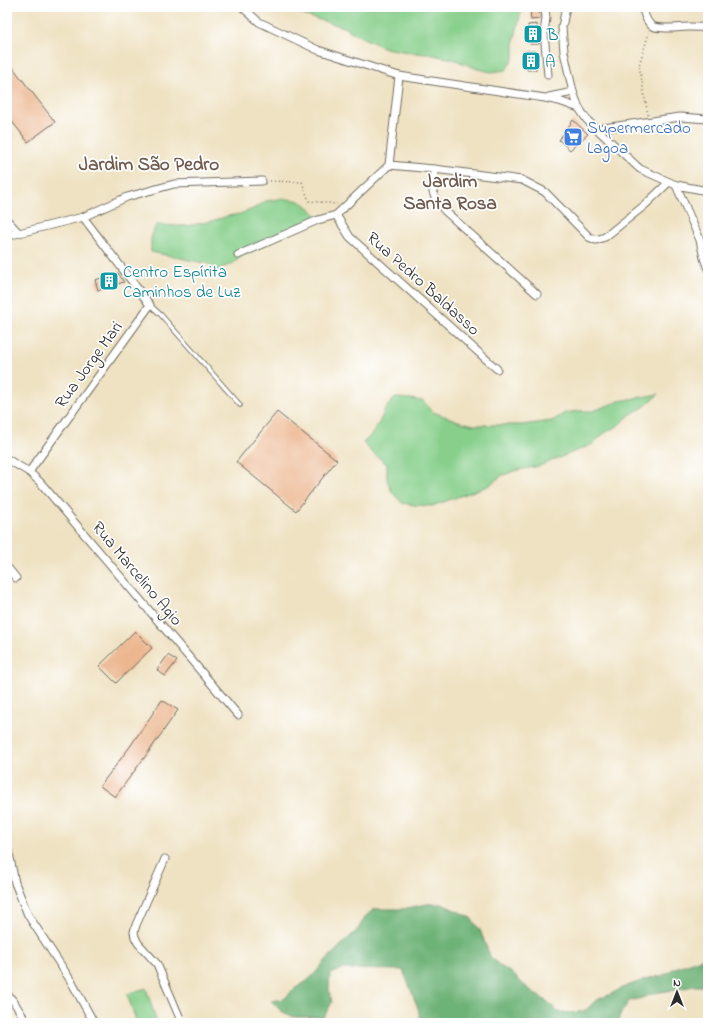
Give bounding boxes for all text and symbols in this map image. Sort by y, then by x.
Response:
building icon: B [522,23,544,45]
place label: B [546,23,558,48]
building icon: A [520,50,542,72]
place label: A [545,50,555,75]
place label: Supermercado Lagoa [587,116,691,163]
supermarket icon: Supermercado Lagoa [562,126,584,148]
district label: Jardim São Pedro [79,152,219,179]
district label: Jardim Santa Rosa [403,169,497,218]
street label: Rua Pedro Baldasso [361,226,485,342]
place label: Centro Espírita Caminhos de Luz [123,260,241,305]
building icon: Centro Espírita Caminhos de Luz [98,270,120,292]
street label: Rua Jorge Mari [49,316,131,415]
street label: Rua Marcelino Agio [84,516,188,633]
north arrow [657,972,697,1012]
text: N [673,975,681,991]

